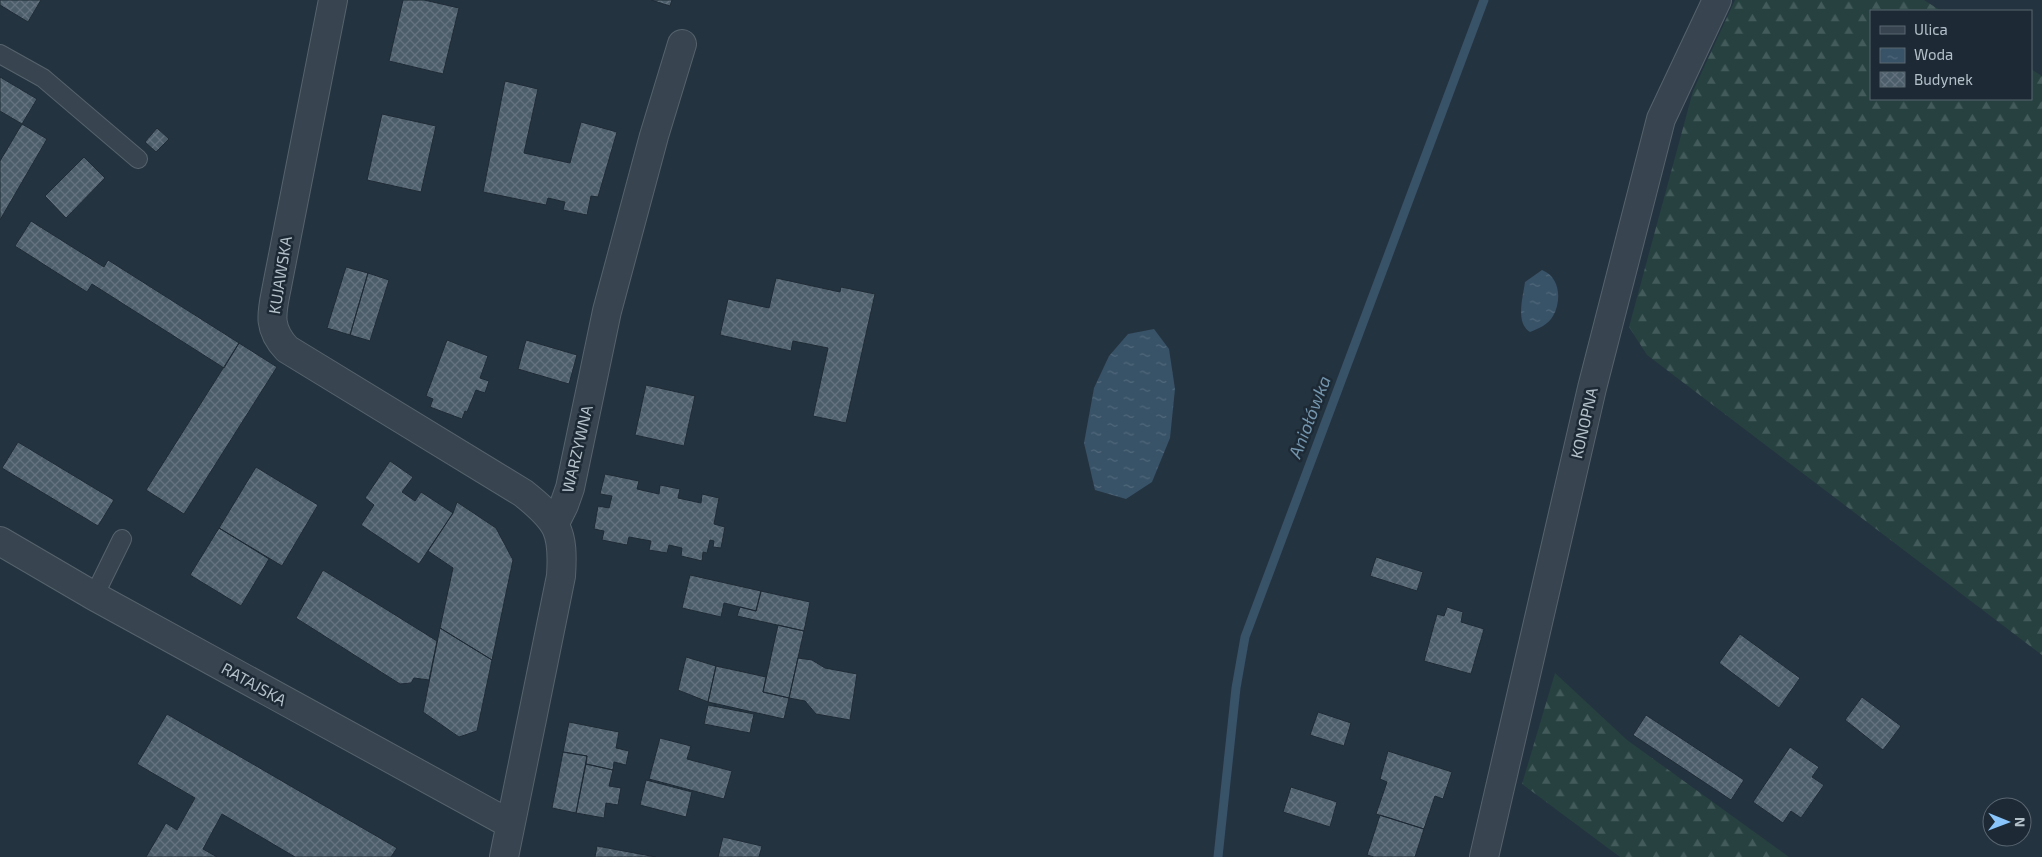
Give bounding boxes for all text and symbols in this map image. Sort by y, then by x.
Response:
legend [1870,10,2032,100]
text: Ulica [1914,20,1948,38]
text: Woda [1914,45,1953,63]
text: Budynek [1914,70,1973,88]
street label: KUJAWSKA [264,235,295,315]
water label: Aniołówka [1283,372,1335,462]
street label: KONOPNA [1566,385,1601,460]
street label: WARZYWNA [557,403,596,494]
street label: RATAJSKA [219,658,290,709]
north arrow [1982,797,2032,847]
text: N [2012,817,2029,827]

